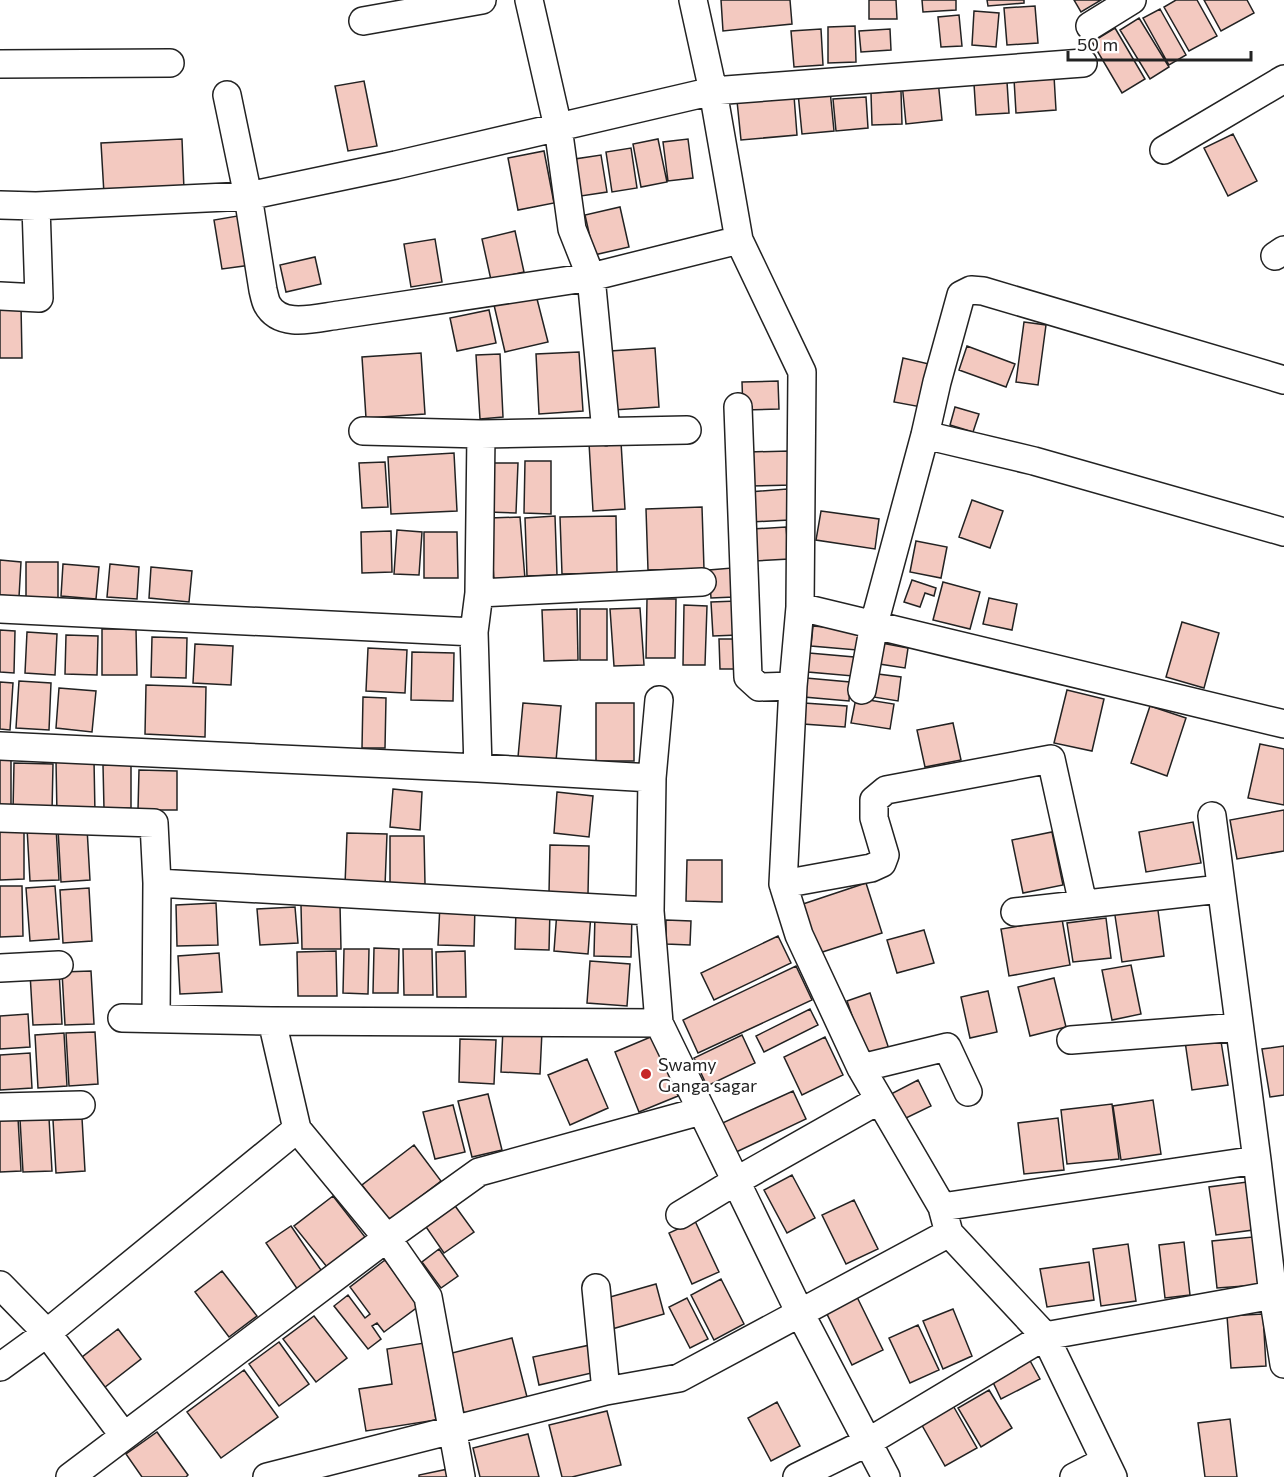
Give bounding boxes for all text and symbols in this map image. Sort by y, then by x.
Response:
scale bar [1068,24,1251,62]
text: 50 m [1077,33,1118,55]
place label: Swamy Ganga sagar [658,1053,757,1096]
marker: Swamy Ganga sagar [639,1067,653,1081]

